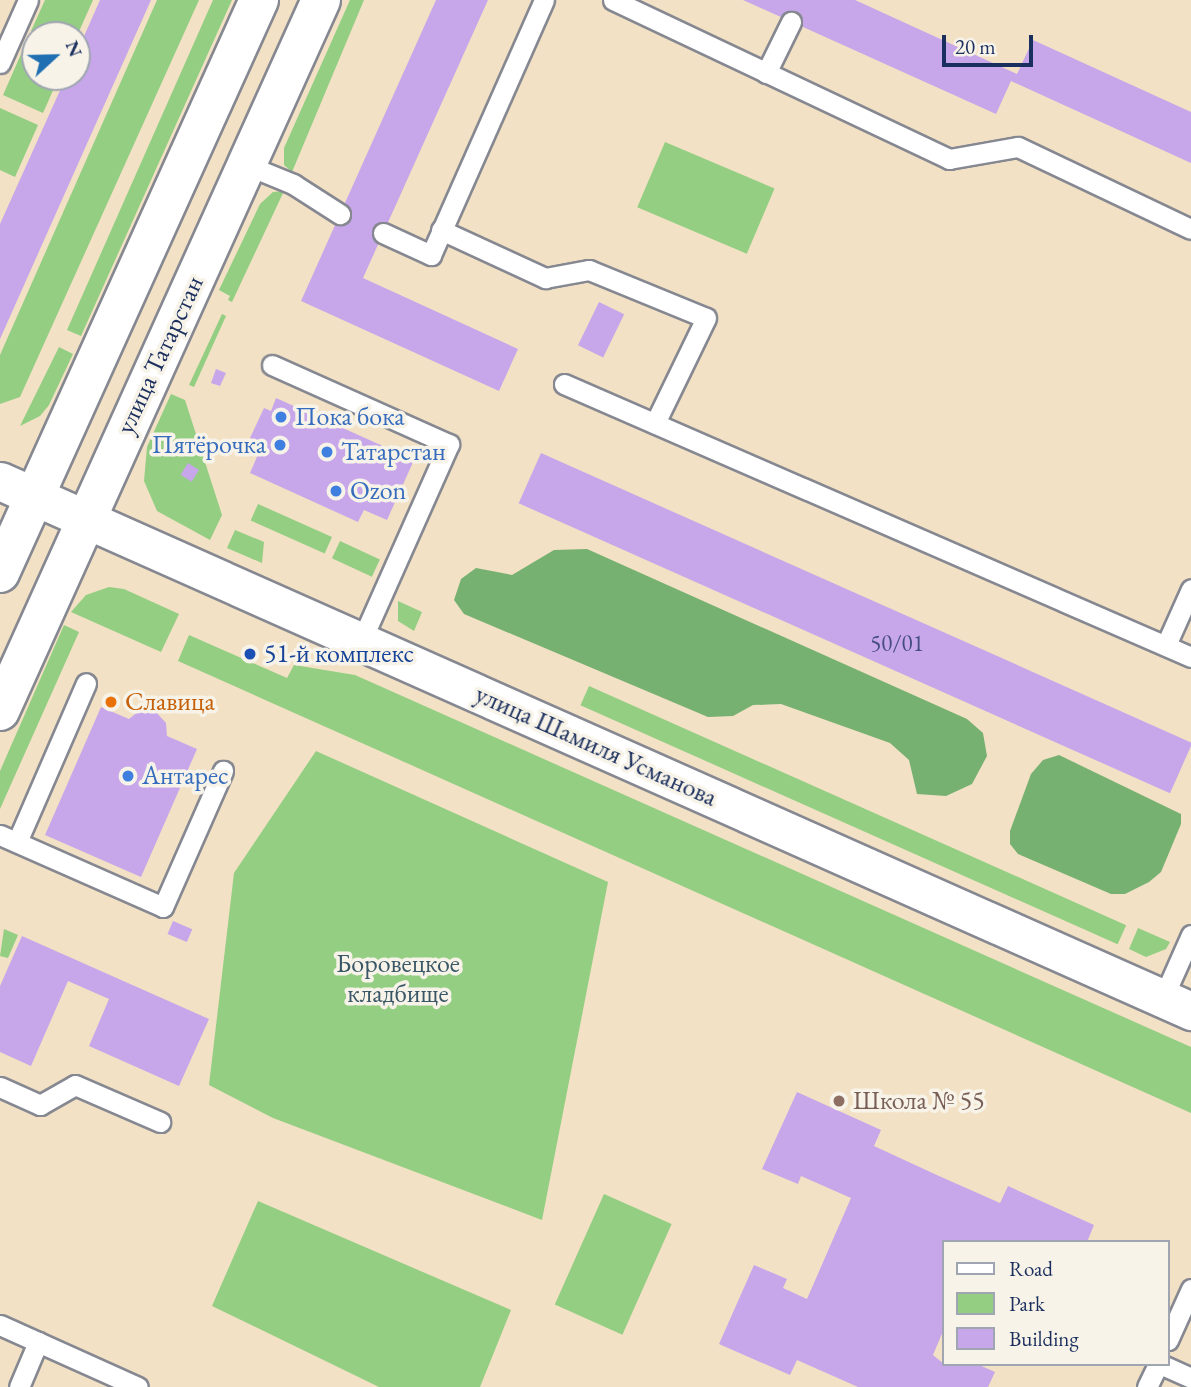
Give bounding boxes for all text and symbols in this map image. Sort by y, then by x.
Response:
north arrow [21,21,91,91]
scale bar [946,21,1037,65]
text: 20 m [955,33,996,60]
text: N [60,37,89,61]
street label: улица Татарстан [110,271,210,439]
place label: Пока бока [295,401,405,433]
marker: Пока бока [273,409,289,425]
place label: Пятёрочка [152,429,266,461]
place label: Татарстан [341,436,446,468]
marker: Пятёрочка [272,437,288,453]
marker: Татарстан [319,444,335,460]
place label: Ozon [350,475,406,507]
marker: Ozon [328,483,344,499]
house number: 50/01 [870,629,924,657]
place label: 51-й комплекс [264,638,414,670]
marker: 51-й комплекс [242,646,258,662]
street label: улица Шамиля Усманова [470,679,722,813]
place label: Славица [125,686,215,718]
marker: Славица [103,694,119,710]
place label: Антарес [142,760,229,792]
marker: Антарес [120,768,136,784]
park label: Боровецкое кладбище [336,948,460,1010]
place label: Школа № 55 [853,1085,985,1117]
marker: Школа № 55 [831,1093,847,1109]
legend [942,1240,1170,1366]
text: Road [1009,1255,1053,1282]
text: Park [1009,1290,1045,1317]
text: Building [1009,1325,1079,1352]

